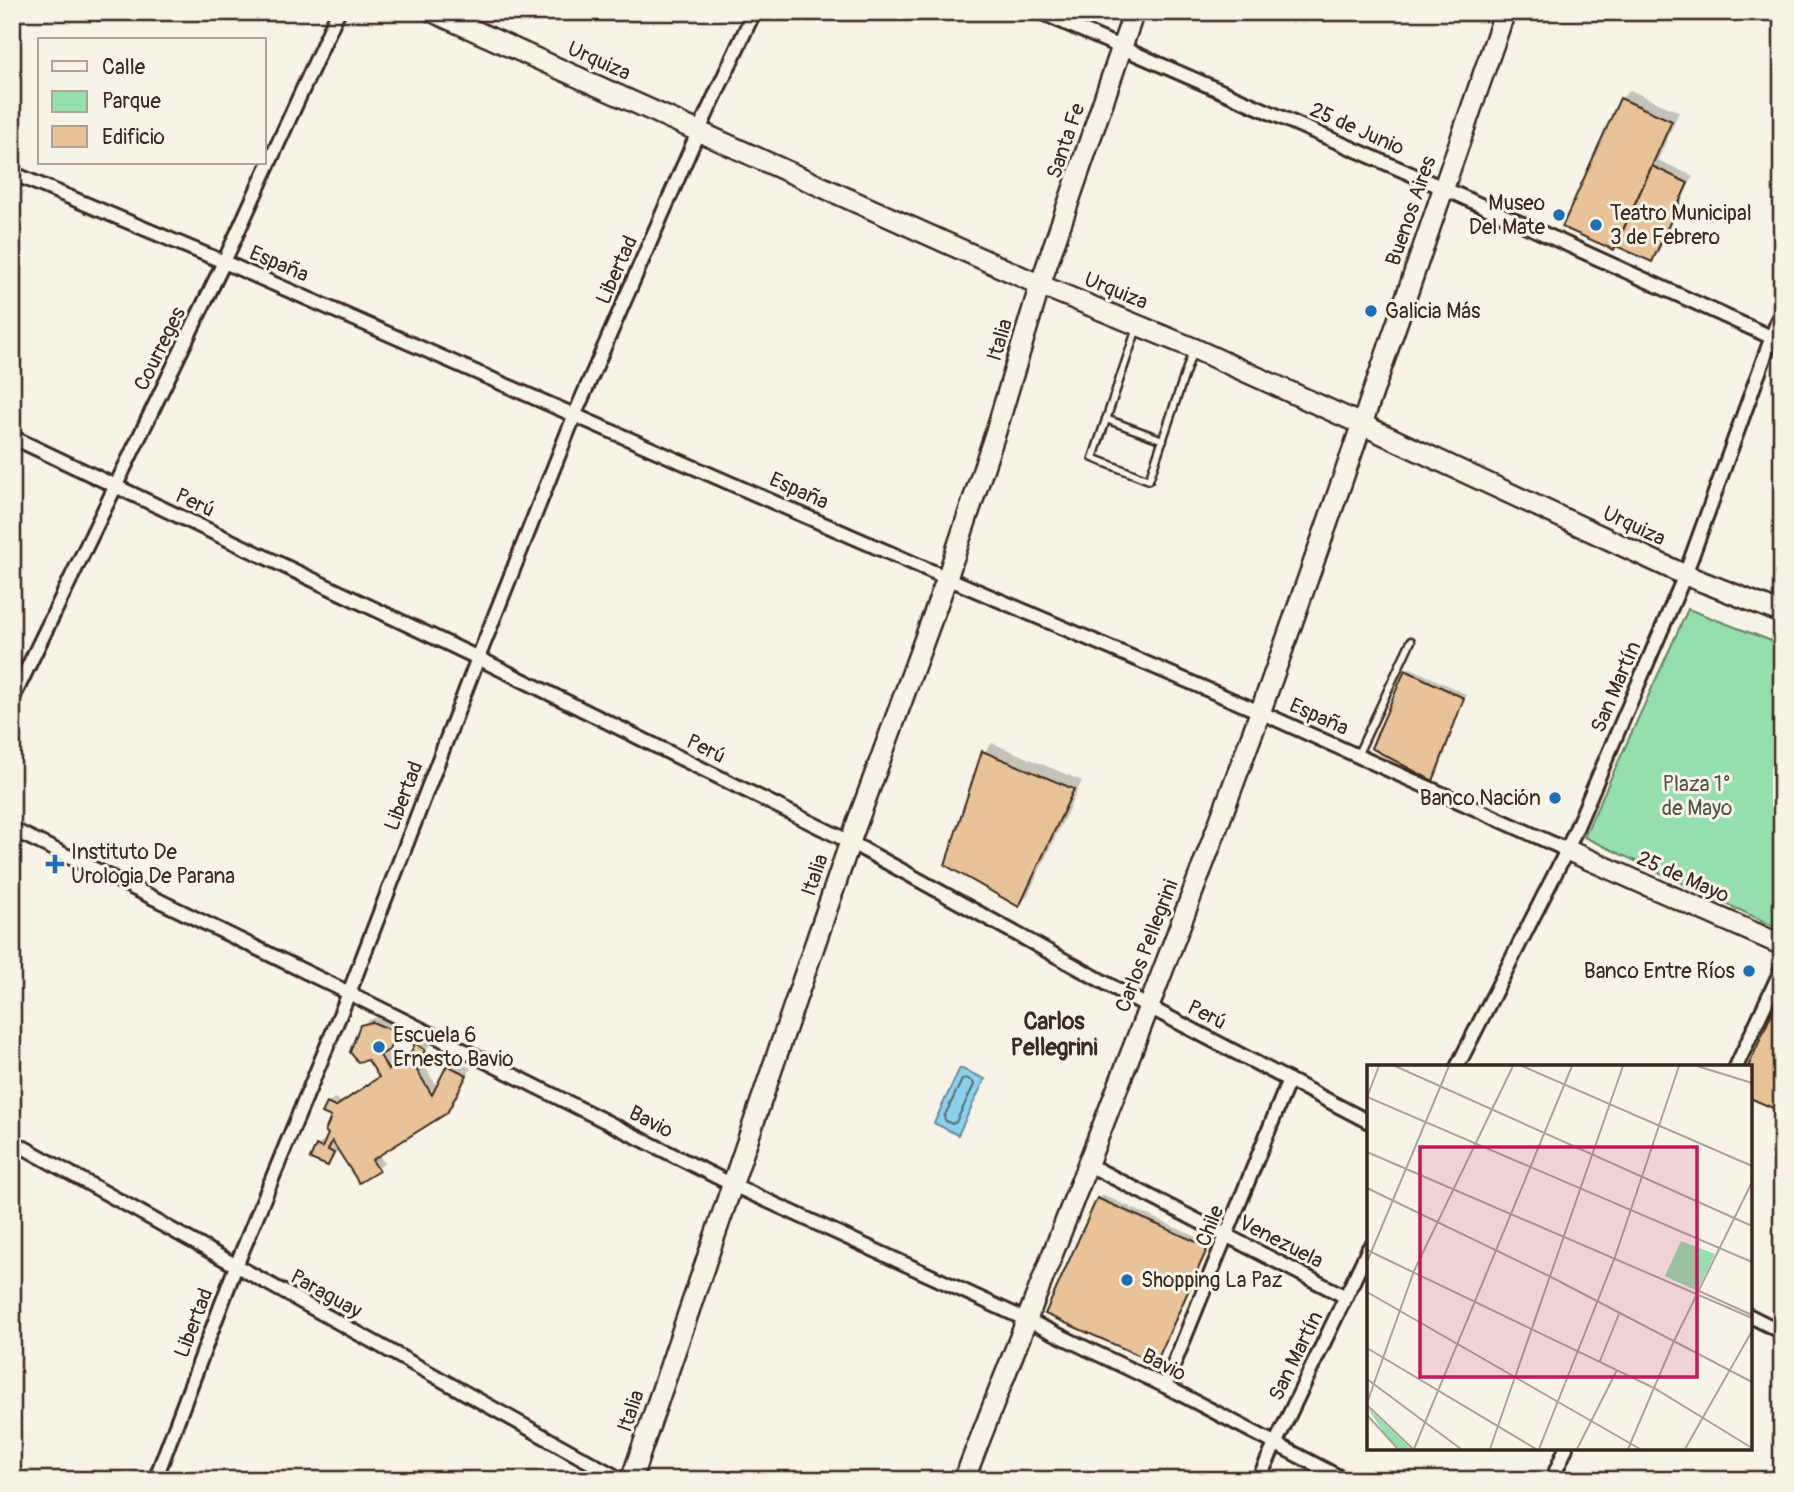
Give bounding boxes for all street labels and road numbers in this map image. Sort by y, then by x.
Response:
street label: Urquiza [563,35,635,87]
street label: 25 de Junio [1306,96,1408,162]
street label: Santa Fe [1041,99,1092,182]
street label: Buenos Aires [1380,152,1443,269]
street label: Libertad [590,232,644,308]
street label: España [245,239,313,289]
street label: Urquiza [1080,266,1152,316]
street label: Courreges [128,302,192,395]
street label: Italia [981,316,1019,364]
street label: España [765,466,833,516]
street label: Perú [171,482,219,524]
street label: Urquiza [1598,500,1670,552]
street label: San Martín [1585,637,1647,737]
street label: España [1285,692,1353,742]
street label: Perú [682,728,730,770]
street label: Libertad [378,757,430,835]
street label: 25 de Mayo [1633,845,1733,909]
street label: Italia [795,850,835,900]
street label: Carlos Pellegrini [1109,876,1185,1016]
street label: Perú [1183,994,1231,1036]
street label: Bavio [624,1100,678,1144]
street label: Chile [1190,1201,1231,1251]
street label: Venezuela [1234,1209,1328,1275]
street label: Paraguay [286,1263,367,1325]
street label: Libertad [168,1284,220,1362]
street label: San Martín [1263,1307,1329,1405]
street label: Bavio [1137,1343,1191,1387]
street label: Italia [611,1386,651,1436]

